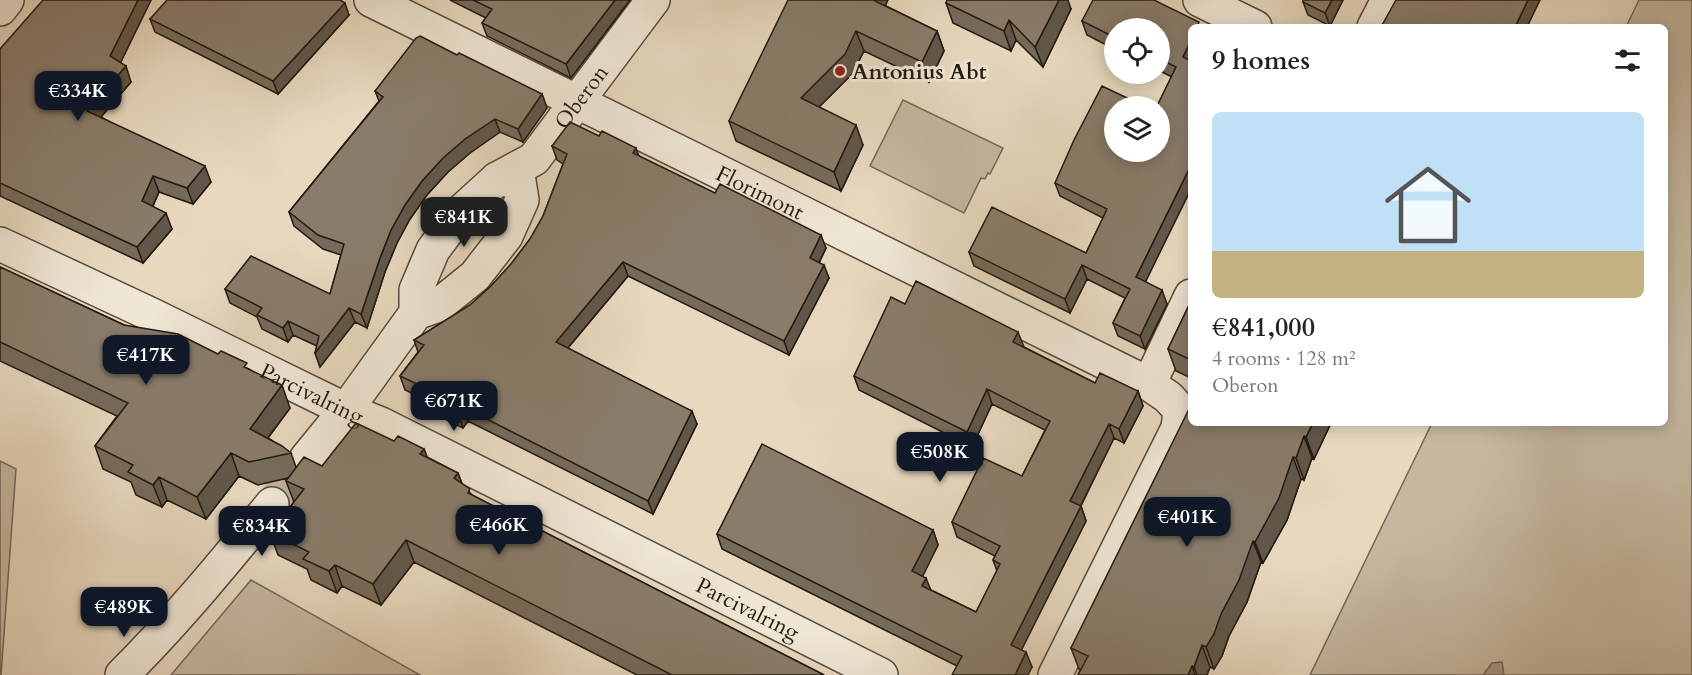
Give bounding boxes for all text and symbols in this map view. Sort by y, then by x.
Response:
map controls [1104,18,1170,162]
button: locate [1104,18,1170,84]
text: 9 homes [1212,43,1310,78]
icon: filters [1611,44,1644,77]
place label: Antonius Abt [852,57,987,87]
street label: Oberon [548,58,616,136]
marker: Antonius Abt [833,64,847,78]
pin: €334K [36,71,120,122]
text: €334K [49,77,107,104]
button: layers [1104,96,1170,162]
icon: home [1374,151,1482,259]
street label: Florimont [711,159,809,227]
pin: €841K [422,197,506,248]
text: €841K [435,203,493,230]
text: €841,000 [1212,310,1315,345]
pin: €417K [104,335,188,386]
text: €417K [117,341,175,368]
text: 4 rooms · 128 m² [1212,345,1356,372]
street label: Parcivalring [255,356,369,432]
text: Oberon [1212,372,1279,399]
pin: €671K [412,381,496,432]
text: €671K [425,387,483,414]
pin: €508K [898,432,982,483]
text: €508K [911,438,969,465]
pin: €401K [1145,497,1229,548]
text: €401K [1158,503,1216,530]
pin: €466K [457,505,541,556]
pin: €834K [220,506,304,557]
text: €466K [470,511,528,538]
text: €834K [233,512,291,539]
street label: Parcivalring [691,571,805,648]
pin: €489K [82,587,166,638]
text: €489K [95,593,153,620]

